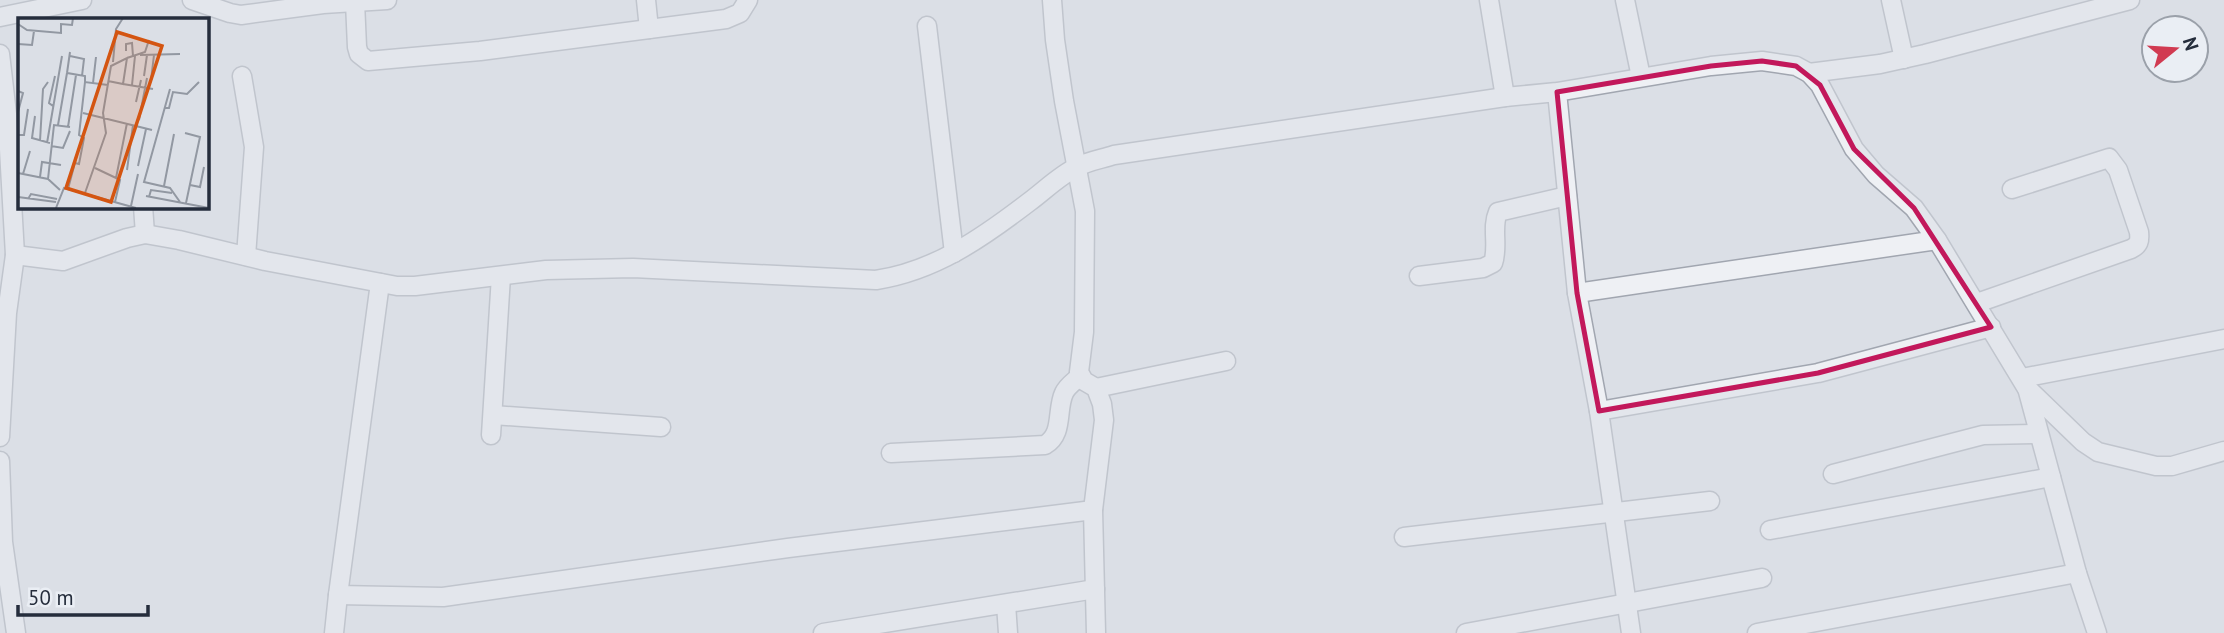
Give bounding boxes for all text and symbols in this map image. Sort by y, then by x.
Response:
north arrow [2140,14,2210,84]
inset map [18,18,208,208]
text: N [2178,34,2205,53]
scale bar [18,574,147,618]
text: 50 m [28,584,74,611]

